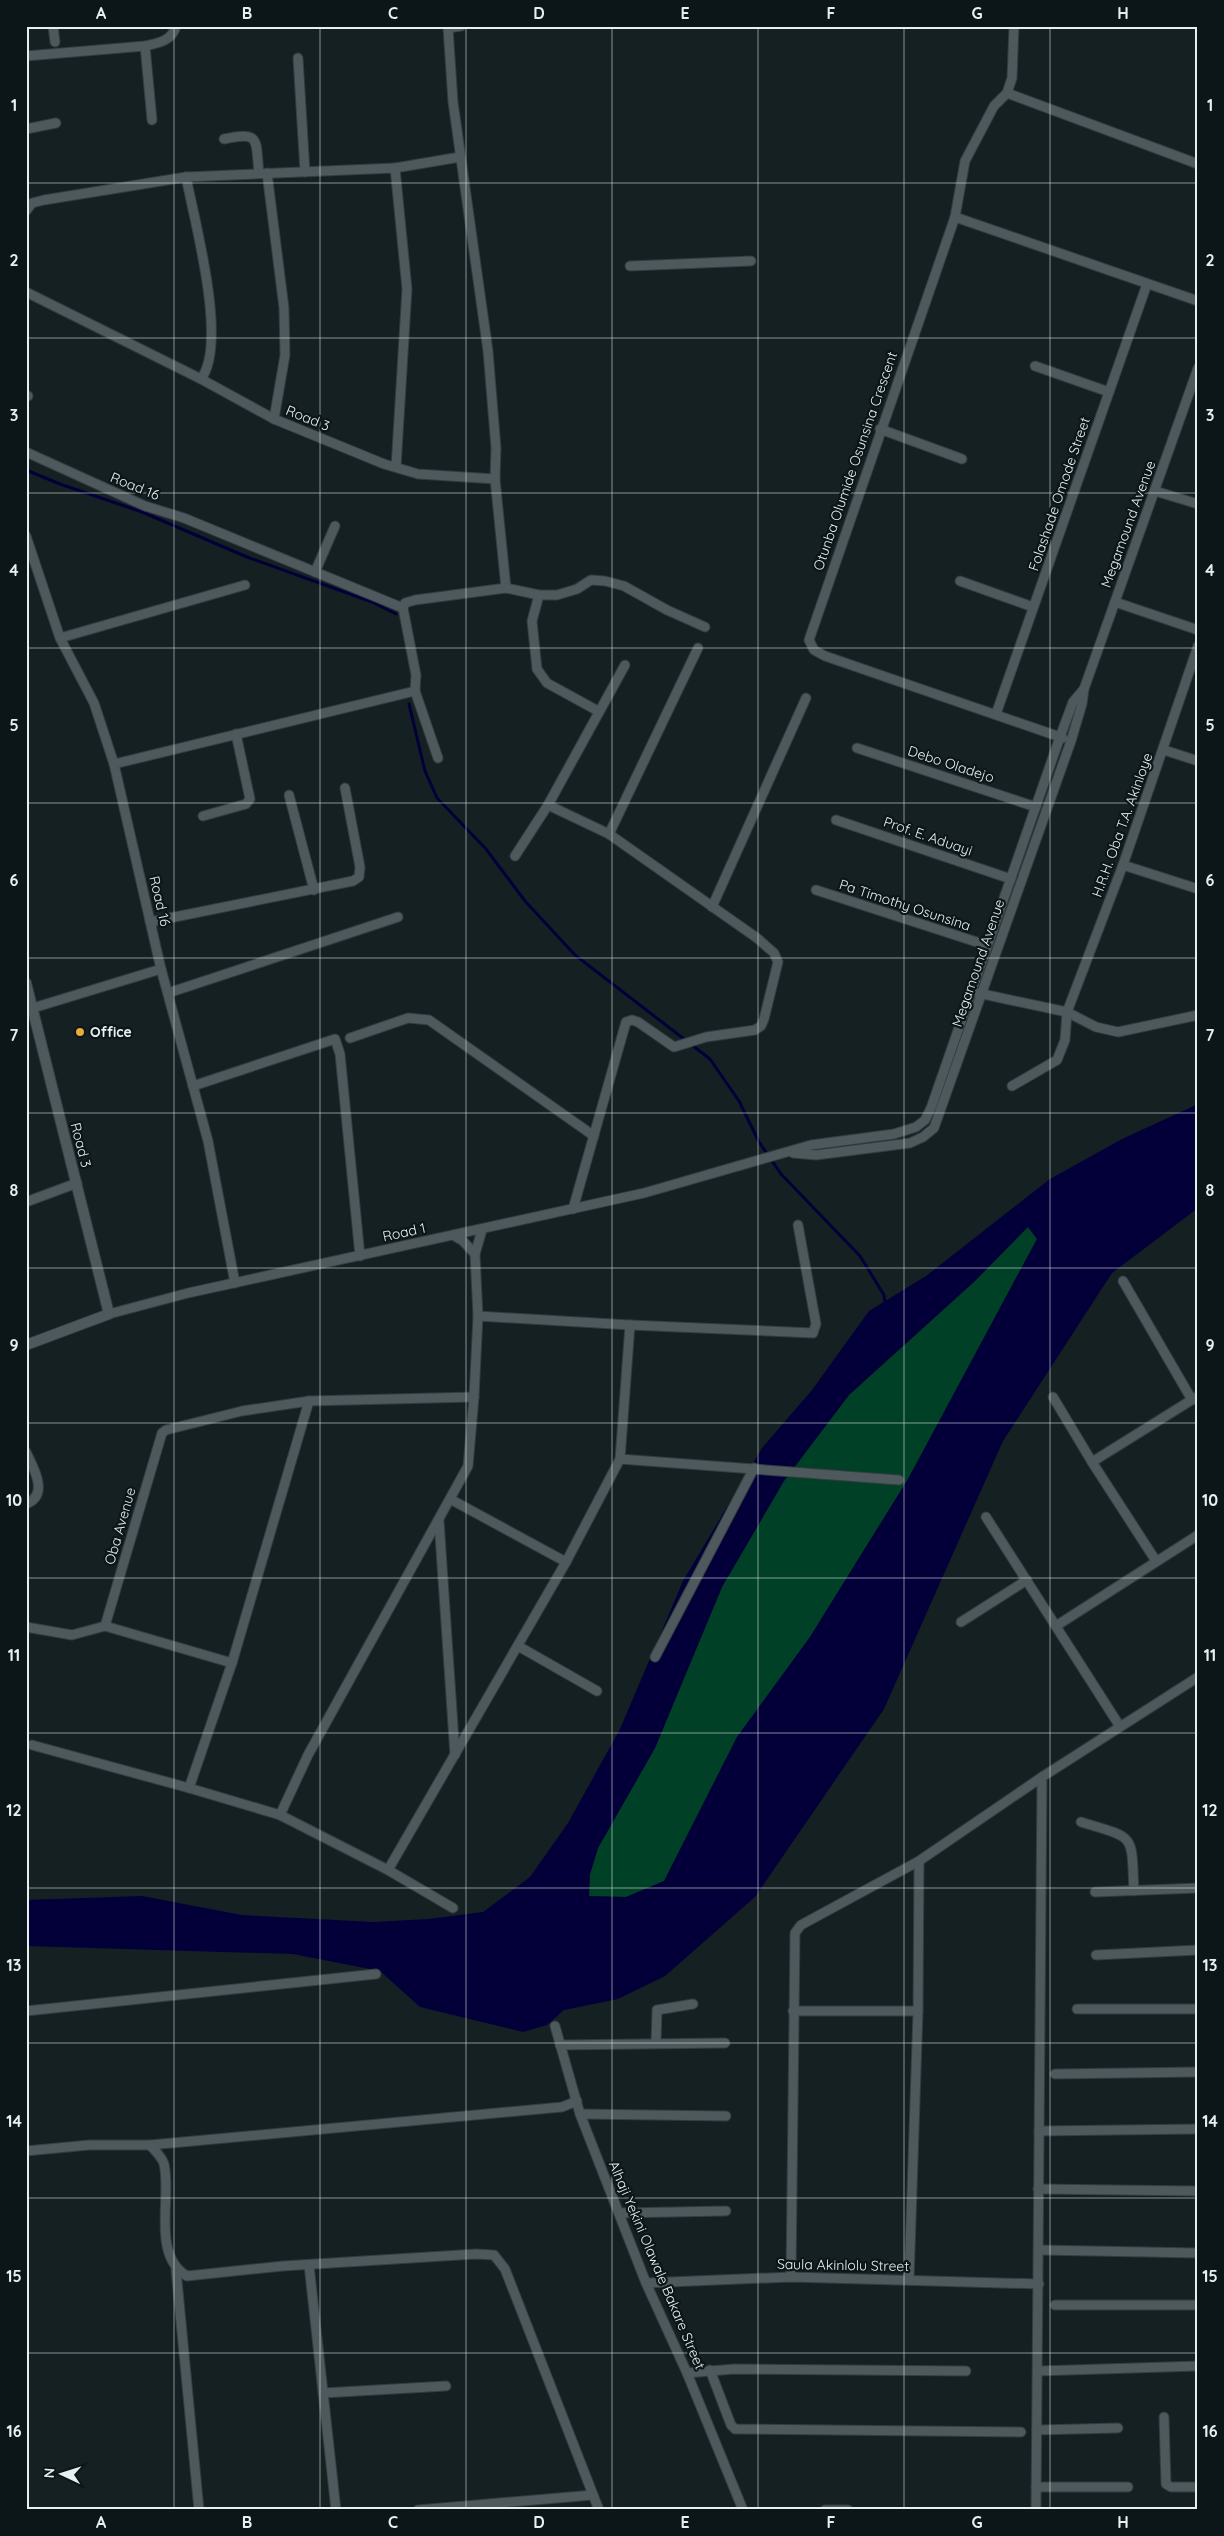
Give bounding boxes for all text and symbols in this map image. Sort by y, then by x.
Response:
text: A [96,3,107,23]
text: B [242,3,252,23]
text: C [388,3,398,23]
text: D [533,3,545,23]
text: E [680,3,690,23]
text: F [827,3,836,23]
text: G [971,3,983,23]
text: H [1117,3,1129,23]
text: 1 [11,95,17,115]
text: 1 [1207,95,1213,115]
text: 2 [9,250,19,270]
text: 2 [1205,250,1215,270]
street label: Otunba Olumide Osunsina Crescent [809,349,901,573]
street label: Road 3 [283,401,333,435]
text: 3 [10,405,18,425]
text: 3 [1206,405,1214,425]
street label: Folashade Omode Street [1024,414,1094,573]
street label: Megamound Avenue [1097,458,1159,590]
street label: Road 16 [108,468,163,504]
text: 4 [9,560,19,580]
text: 4 [1205,560,1215,580]
text: 5 [9,715,19,735]
text: 5 [1205,715,1215,735]
street label: Debo Oladejo [905,742,997,786]
street label: H.R.H. Oba T.A. Akinloye [1087,750,1157,900]
street label: Prof. E. Aduayi [881,812,975,860]
text: 6 [10,870,19,890]
text: 6 [1206,870,1215,890]
street label: Road 16 [145,874,175,928]
street label: Pa Timothy Osunsina [837,875,973,935]
street label: Megamound Avenue [948,897,1008,1029]
place label: Office [90,1023,132,1041]
text: 7 [10,1025,19,1045]
text: 7 [1206,1025,1215,1045]
marker: Office [74,1026,86,1038]
street label: Road 3 [67,1121,95,1169]
text: 8 [10,1180,19,1200]
text: 8 [1206,1180,1215,1200]
street label: Road 1 [381,1219,427,1245]
text: 9 [9,1335,19,1355]
text: 9 [1205,1335,1215,1355]
street label: Oba Avenue [100,1485,140,1567]
text: 10 [6,1490,22,1510]
text: 10 [1202,1490,1218,1510]
text: 11 [8,1645,20,1665]
text: 11 [1204,1645,1216,1665]
text: 12 [6,1800,22,1820]
text: 12 [1202,1800,1218,1820]
text: 13 [7,1955,21,1975]
text: 13 [1203,1955,1217,1975]
text: 14 [6,2111,22,2131]
text: 14 [1202,2111,1218,2131]
street label: Alhaji Yekini Olawale Bakare Street [605,2158,709,2372]
street label: Saula Akinlolu Street [777,2255,909,2275]
text: 15 [6,2266,22,2286]
text: 15 [1202,2266,1218,2286]
text: 16 [6,2421,22,2441]
text: 16 [1202,2421,1218,2441]
north arrow [38,2448,88,2498]
text: N [40,2467,58,2479]
text: A [96,2512,107,2532]
text: B [242,2512,252,2532]
text: C [388,2512,398,2532]
text: D [533,2512,545,2532]
text: E [680,2512,690,2532]
text: F [827,2512,836,2532]
text: G [971,2512,983,2532]
text: H [1117,2512,1129,2532]

